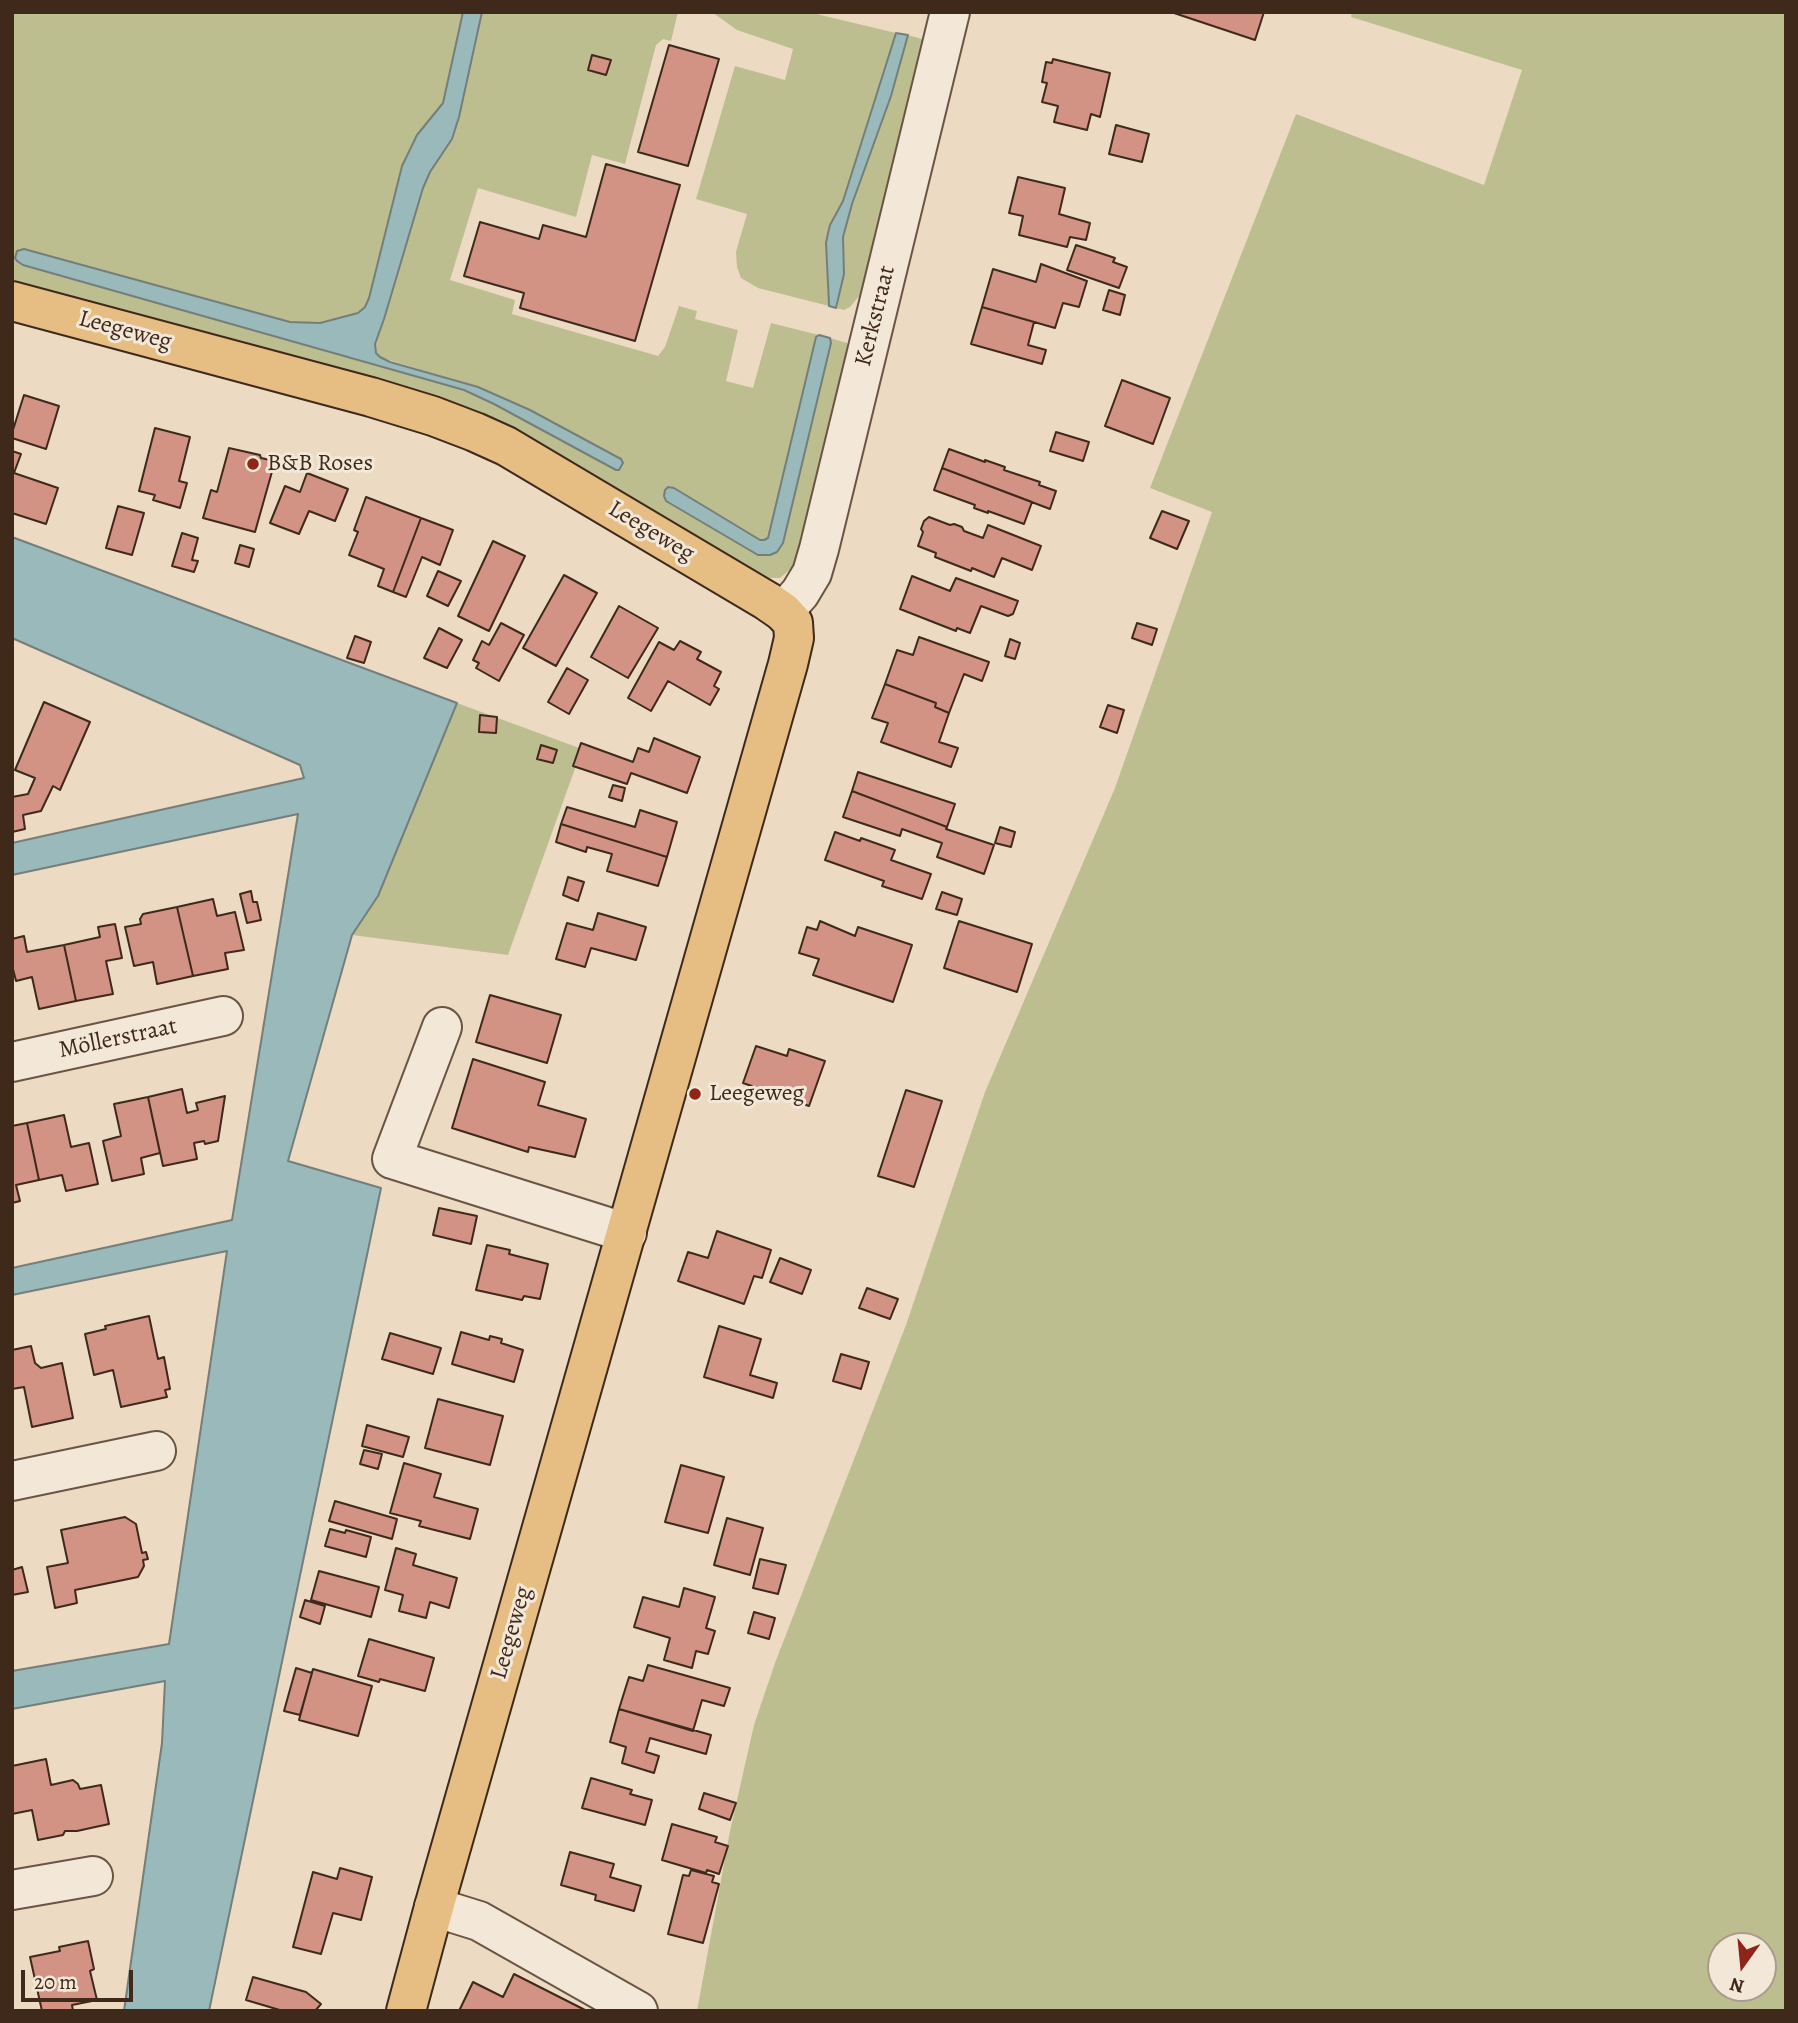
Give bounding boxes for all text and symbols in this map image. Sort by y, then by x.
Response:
street label: Kerkstraat [850,263,902,369]
street label: Leegeweg [75,305,175,357]
place label: B&B Roses [267,450,373,478]
marker: B&B Roses [245,456,261,472]
street label: Leegeweg [603,495,699,569]
street label: Möllerstraat [56,1012,180,1066]
place label: Leegeweg [709,1080,804,1108]
marker: Leegeweg [687,1086,703,1102]
street label: Leegeweg [485,1583,539,1683]
north arrow [1707,1932,1777,2002]
scale bar [24,1956,136,2000]
text: 20 m [34,1968,77,1996]
text: N [1727,1971,1747,2000]

